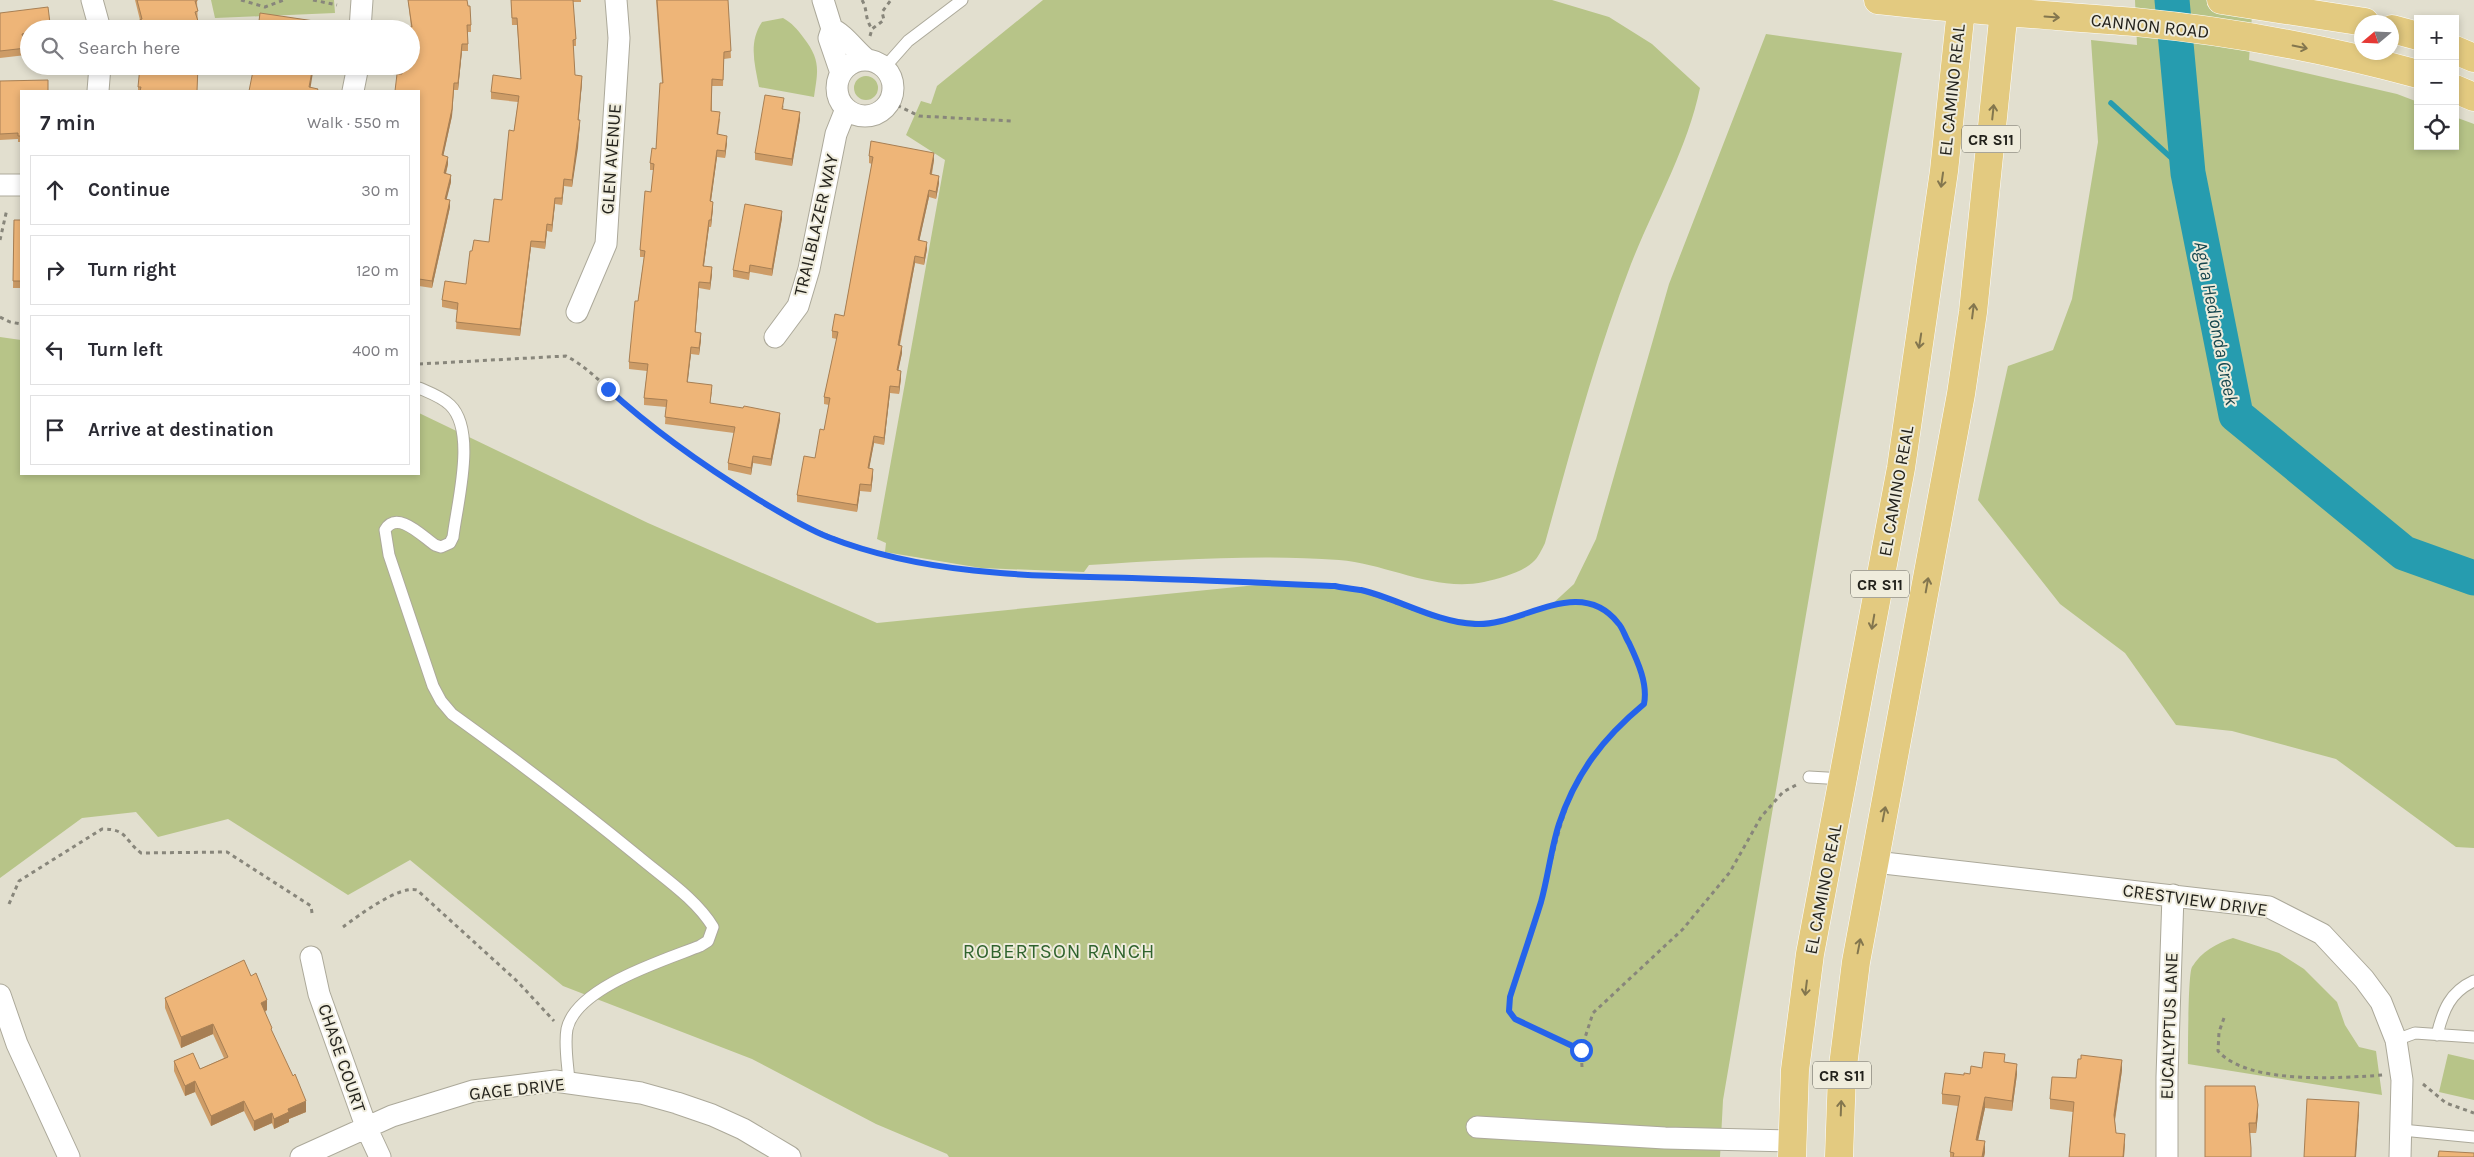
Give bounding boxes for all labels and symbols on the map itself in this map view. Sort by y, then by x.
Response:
street label: CANNON ROAD [2090,9,2210,43]
one-way arrow [2044,12,2060,21]
north arrow [2354,15,2399,60]
street label: EL CAMINO REAL [1934,22,1970,157]
one-way arrow [2292,43,2308,52]
street label: GLEN AVENUE [596,103,626,215]
one-way arrow [1989,105,1998,121]
road number: CR S11 [1962,126,2020,152]
street label: TRAILBLAZER WAY [789,152,843,298]
one-way arrow [1937,171,1947,187]
water label: Agua Hedionda Creek [2189,239,2243,407]
one-way arrow [1968,303,1978,319]
one-way arrow [1915,332,1925,348]
route end [597,378,620,401]
street label: EL CAMINO REAL [1874,423,1918,558]
road number: CR S11 [1851,570,1909,598]
one-way arrow [1923,578,1933,594]
one-way arrow [1868,613,1878,629]
one-way arrow [1880,806,1890,822]
street label: EL CAMINO REAL [1800,821,1847,956]
street label: CRESTVIEW DRIVE [2121,879,2269,921]
one-way arrow [1855,938,1864,954]
district label: ROBERTSON RANCH [963,940,1155,963]
street label: EUCALYPTUS LANE [2155,952,2183,1100]
one-way arrow [1801,980,1811,996]
street label: CHASE COURT [313,1001,371,1115]
route start [1570,1039,1593,1062]
road number: CR S11 [1813,1062,1871,1088]
street label: GAGE DRIVE [468,1073,566,1105]
one-way arrow [1836,1101,1845,1117]

